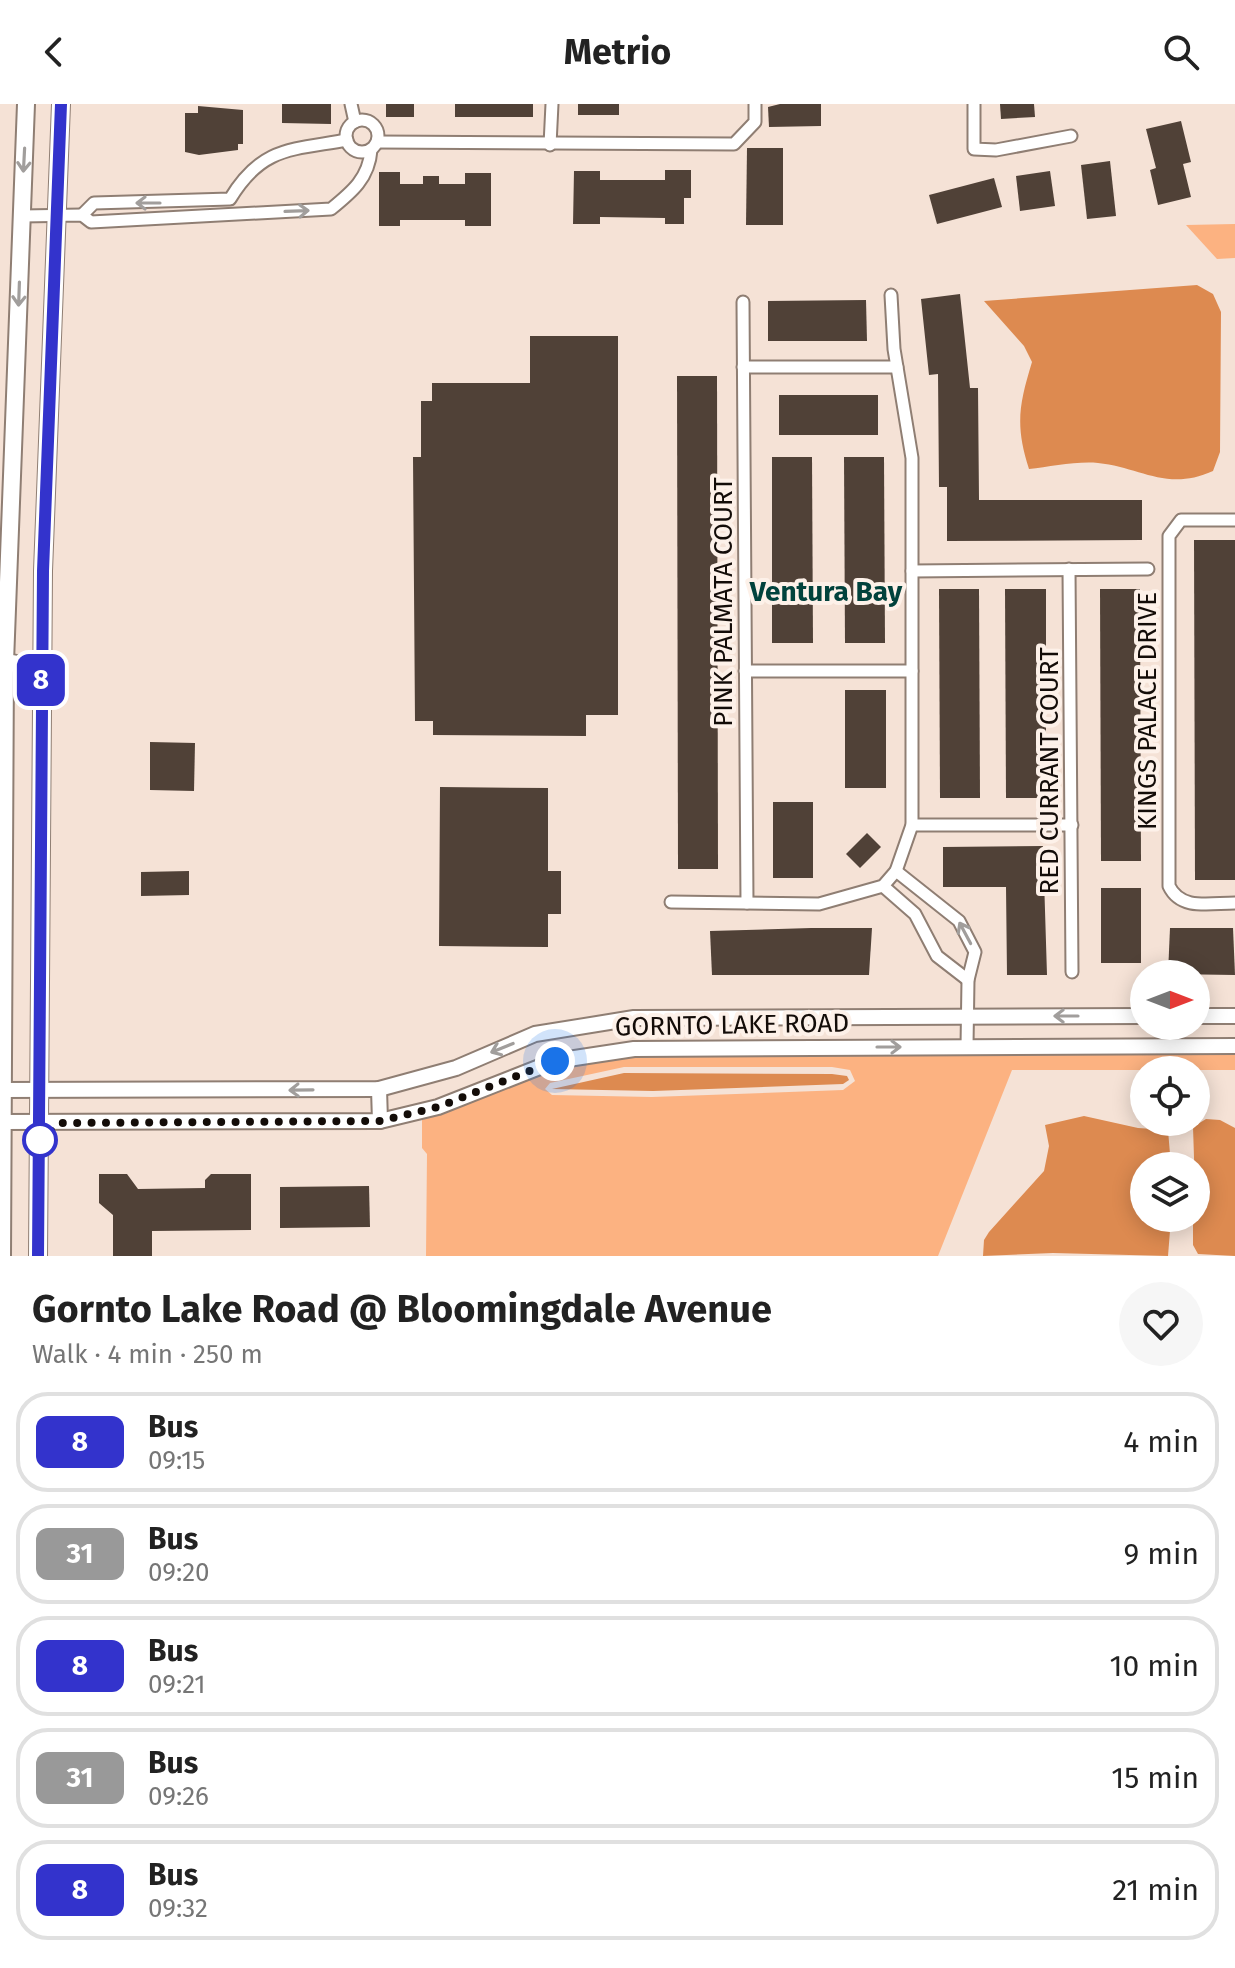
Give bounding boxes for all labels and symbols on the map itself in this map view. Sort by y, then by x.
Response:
one-way arrow [16,146,31,173]
one-way arrow [135,195,162,211]
one-way arrow [283,204,310,219]
one-way arrow [11,280,26,307]
street label: PINK PALMATA COURT [708,477,739,727]
district label: Ventura Bay [749,575,903,608]
street label: KINGS PALACE DRIVE [1132,592,1163,830]
street label: RED CURRANT COURT [1034,647,1065,895]
line badge: 8 [15,654,67,706]
one-way arrow [957,922,973,946]
north arrow [1130,960,1210,1040]
street label: GORNTO LAKE ROAD [615,1007,849,1043]
one-way arrow [1053,1008,1080,1024]
one-way arrow [875,1039,902,1055]
your location [535,1041,575,1081]
one-way arrow [490,1042,515,1056]
one-way arrow [288,1082,315,1098]
unlabelled marker [23,1123,57,1157]

